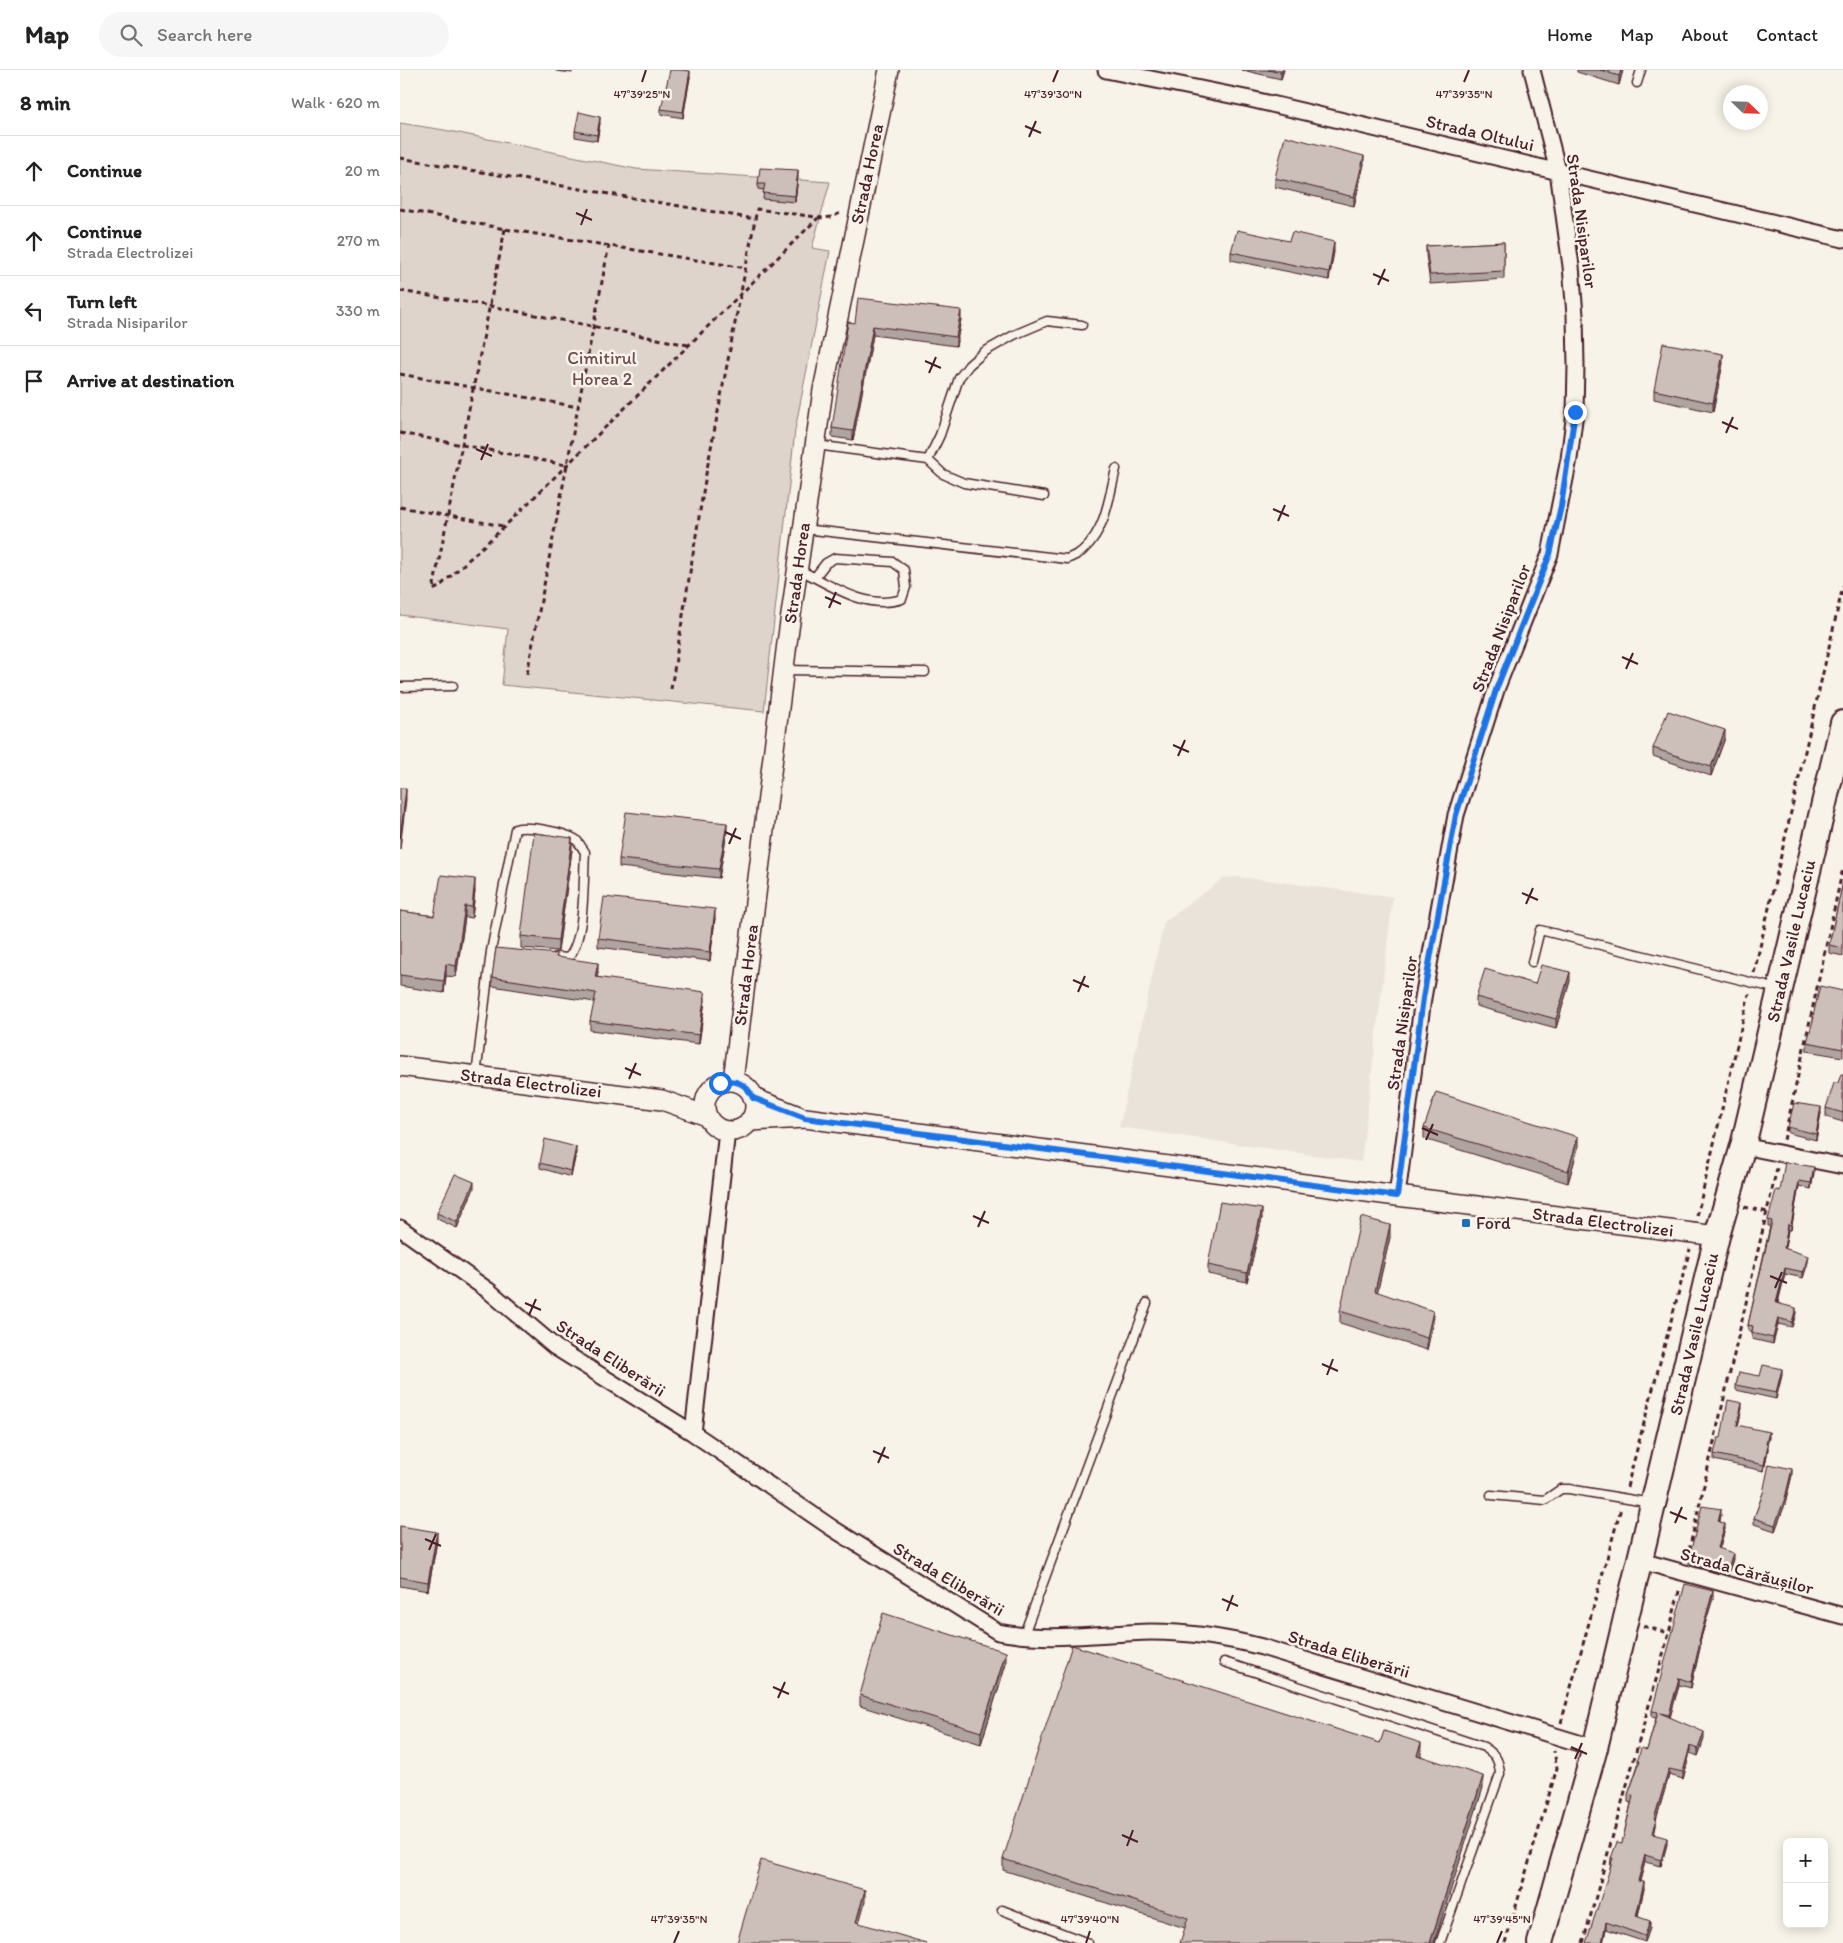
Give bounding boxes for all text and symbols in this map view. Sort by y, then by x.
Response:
search box [99,12,449,57]
text: Map [25,20,69,49]
icon: search [117,21,145,49]
text: Search here [157,23,252,46]
text: Home [1547,24,1593,46]
text: Map [1621,24,1654,46]
text: About [1682,24,1728,46]
text: Contact [1756,24,1818,46]
north arrow [1723,85,1768,130]
text: 47°39'25"N [614,87,670,101]
text: 47°39'30"N [1024,87,1082,101]
text: 47°39'35"N [1435,87,1493,101]
text: 8 min [20,90,70,115]
text: Walk · 620 m [291,93,380,112]
street label: Strada Oltului [1424,110,1536,156]
street label: Strada Horea [846,122,888,226]
street label: Strada Nisiparilor [1562,152,1602,290]
icon: ahead [20,157,48,185]
text: Continue [67,159,142,182]
text: 20 m [345,161,380,180]
text: Continue [67,220,142,243]
icon: ahead [20,227,48,255]
text: 270 m [337,231,380,250]
text: Strada Electrolizei [67,243,193,262]
text: Turn left [67,290,137,313]
icon: left [20,297,48,325]
text: 330 m [336,301,380,320]
text: Strada Nisiparilor [67,313,188,332]
park label: Cimitirul Horea 2 [567,347,637,390]
icon: arrive [20,367,48,395]
text: Arrive at destination [67,369,234,392]
route end [1564,401,1587,424]
street label: Strada Horea [779,521,815,625]
street label: Strada Nisiparilor [1466,561,1536,695]
street label: Strada Vasile Lucaciu [1762,858,1820,1024]
street label: Strada Horea [729,923,763,1027]
street label: Strada Nisiparilor [1382,954,1422,1092]
street label: Strada Electrolizei [459,1063,603,1103]
route start [709,1072,732,1095]
street label: Strada Electrolizei [1531,1202,1675,1242]
place label: Ford [1476,1212,1511,1234]
marker: Ford [1460,1217,1472,1229]
street label: Strada Vasile Lucaciu [1665,1251,1723,1417]
street label: Strada Eliberării [552,1314,670,1402]
street label: Strada Eliberării [889,1537,1009,1621]
street label: Strada Cărăușilor [1678,1543,1817,1600]
street label: Strada Eliberării [1285,1625,1413,1683]
map controls [1783,1838,1828,1928]
button: + [1783,1838,1828,1883]
button: − [1783,1883,1828,1928]
text: 47°39'35"N [650,1912,708,1926]
text: 47°39'40"N [1061,1912,1119,1926]
text: 47°39'45"N [1473,1912,1531,1926]

